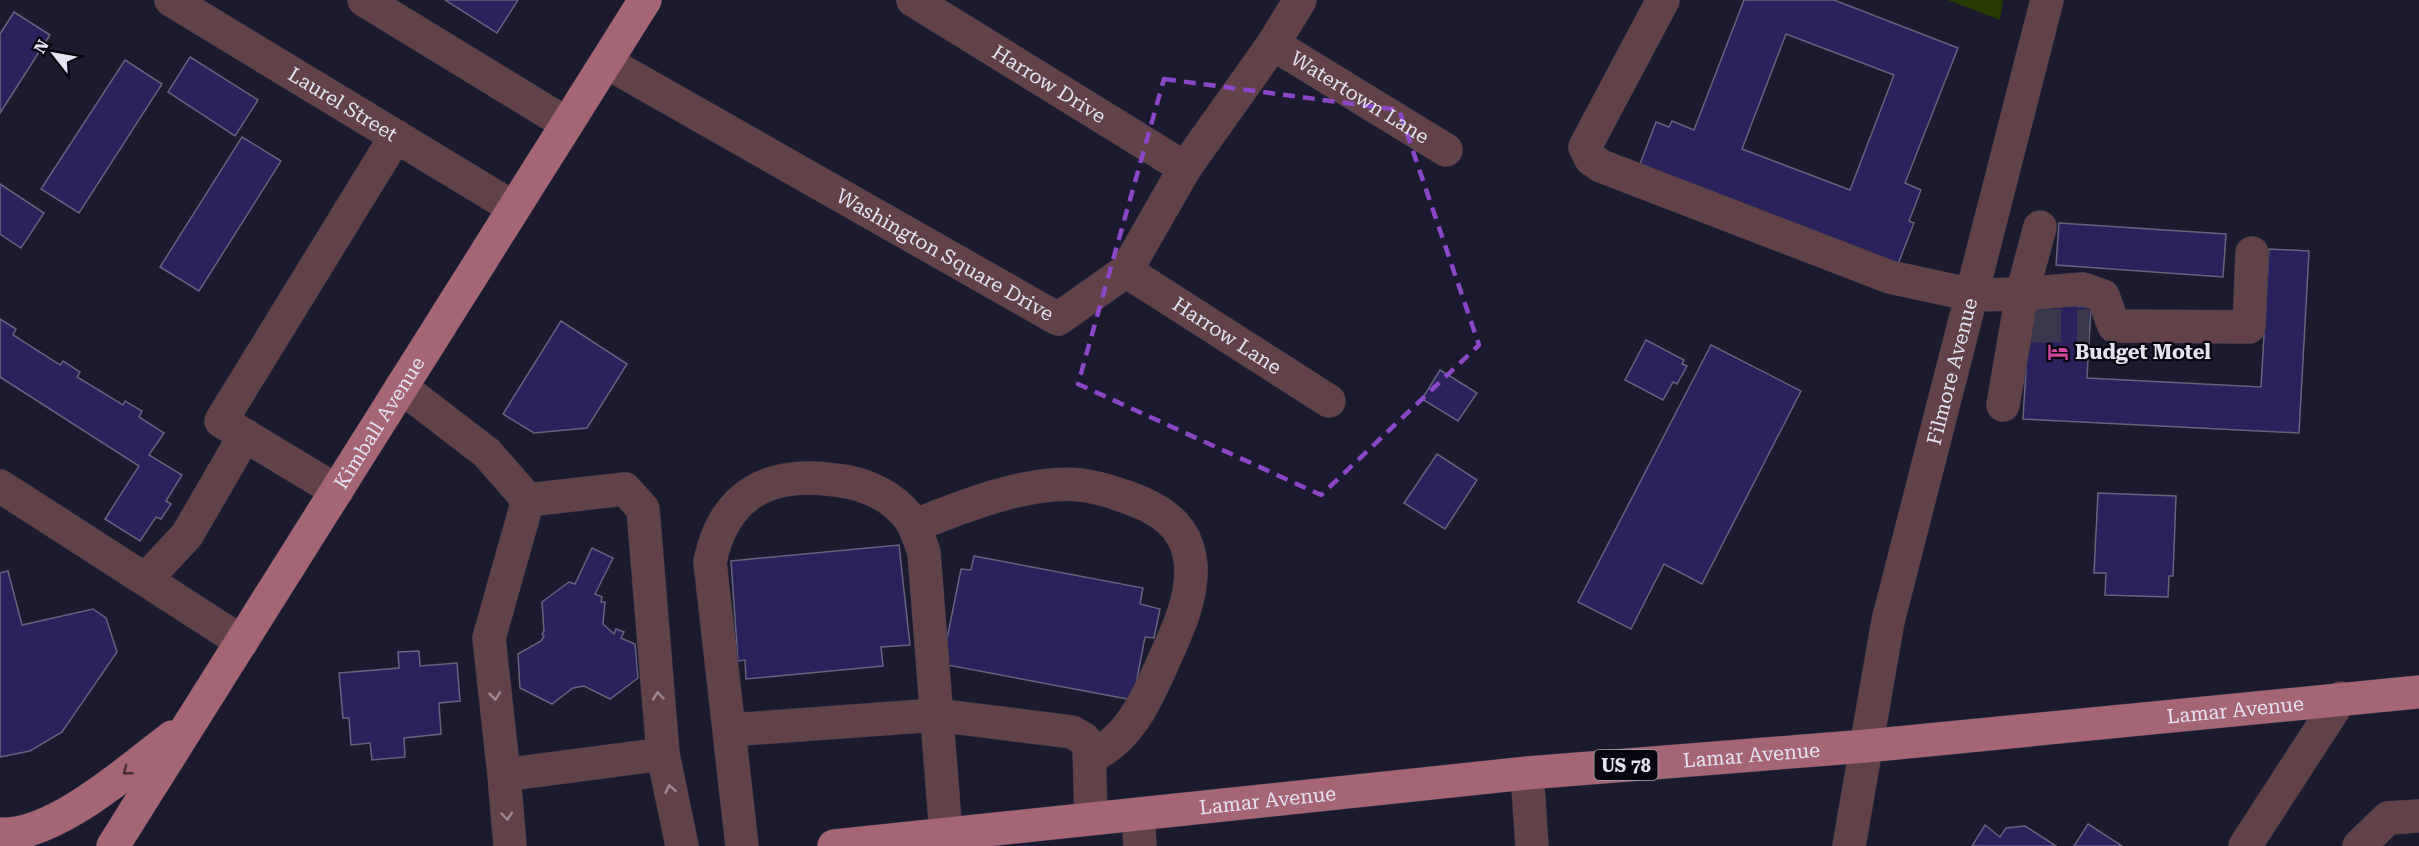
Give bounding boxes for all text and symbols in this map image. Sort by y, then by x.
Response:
north arrow [24,24,84,84]
text: N [30,36,53,57]
street label: Harrow Drive [988,40,1110,128]
street label: Watertown Lane [1286,46,1434,149]
street label: Laurel Street [284,62,402,147]
street label: Washington Square Drive [832,183,1058,326]
street label: Harrow Lane [1168,292,1286,379]
street label: Filmore Avenue [1922,295,1982,447]
hotel icon: Budget Motel [2046,340,2070,364]
place label: Budget Motel [2075,340,2211,364]
street label: Kimball Avenue [329,352,430,493]
one-way arrow [488,691,501,701]
one-way arrow [652,691,665,701]
street label: Lamar Avenue [2166,691,2305,729]
street label: Lamar Avenue [1682,738,1821,773]
road number: US 78 [1594,750,1658,780]
one-way arrow [123,764,134,775]
street label: Lamar Avenue [1198,781,1337,819]
one-way arrow [664,784,677,794]
one-way arrow [500,812,513,821]

